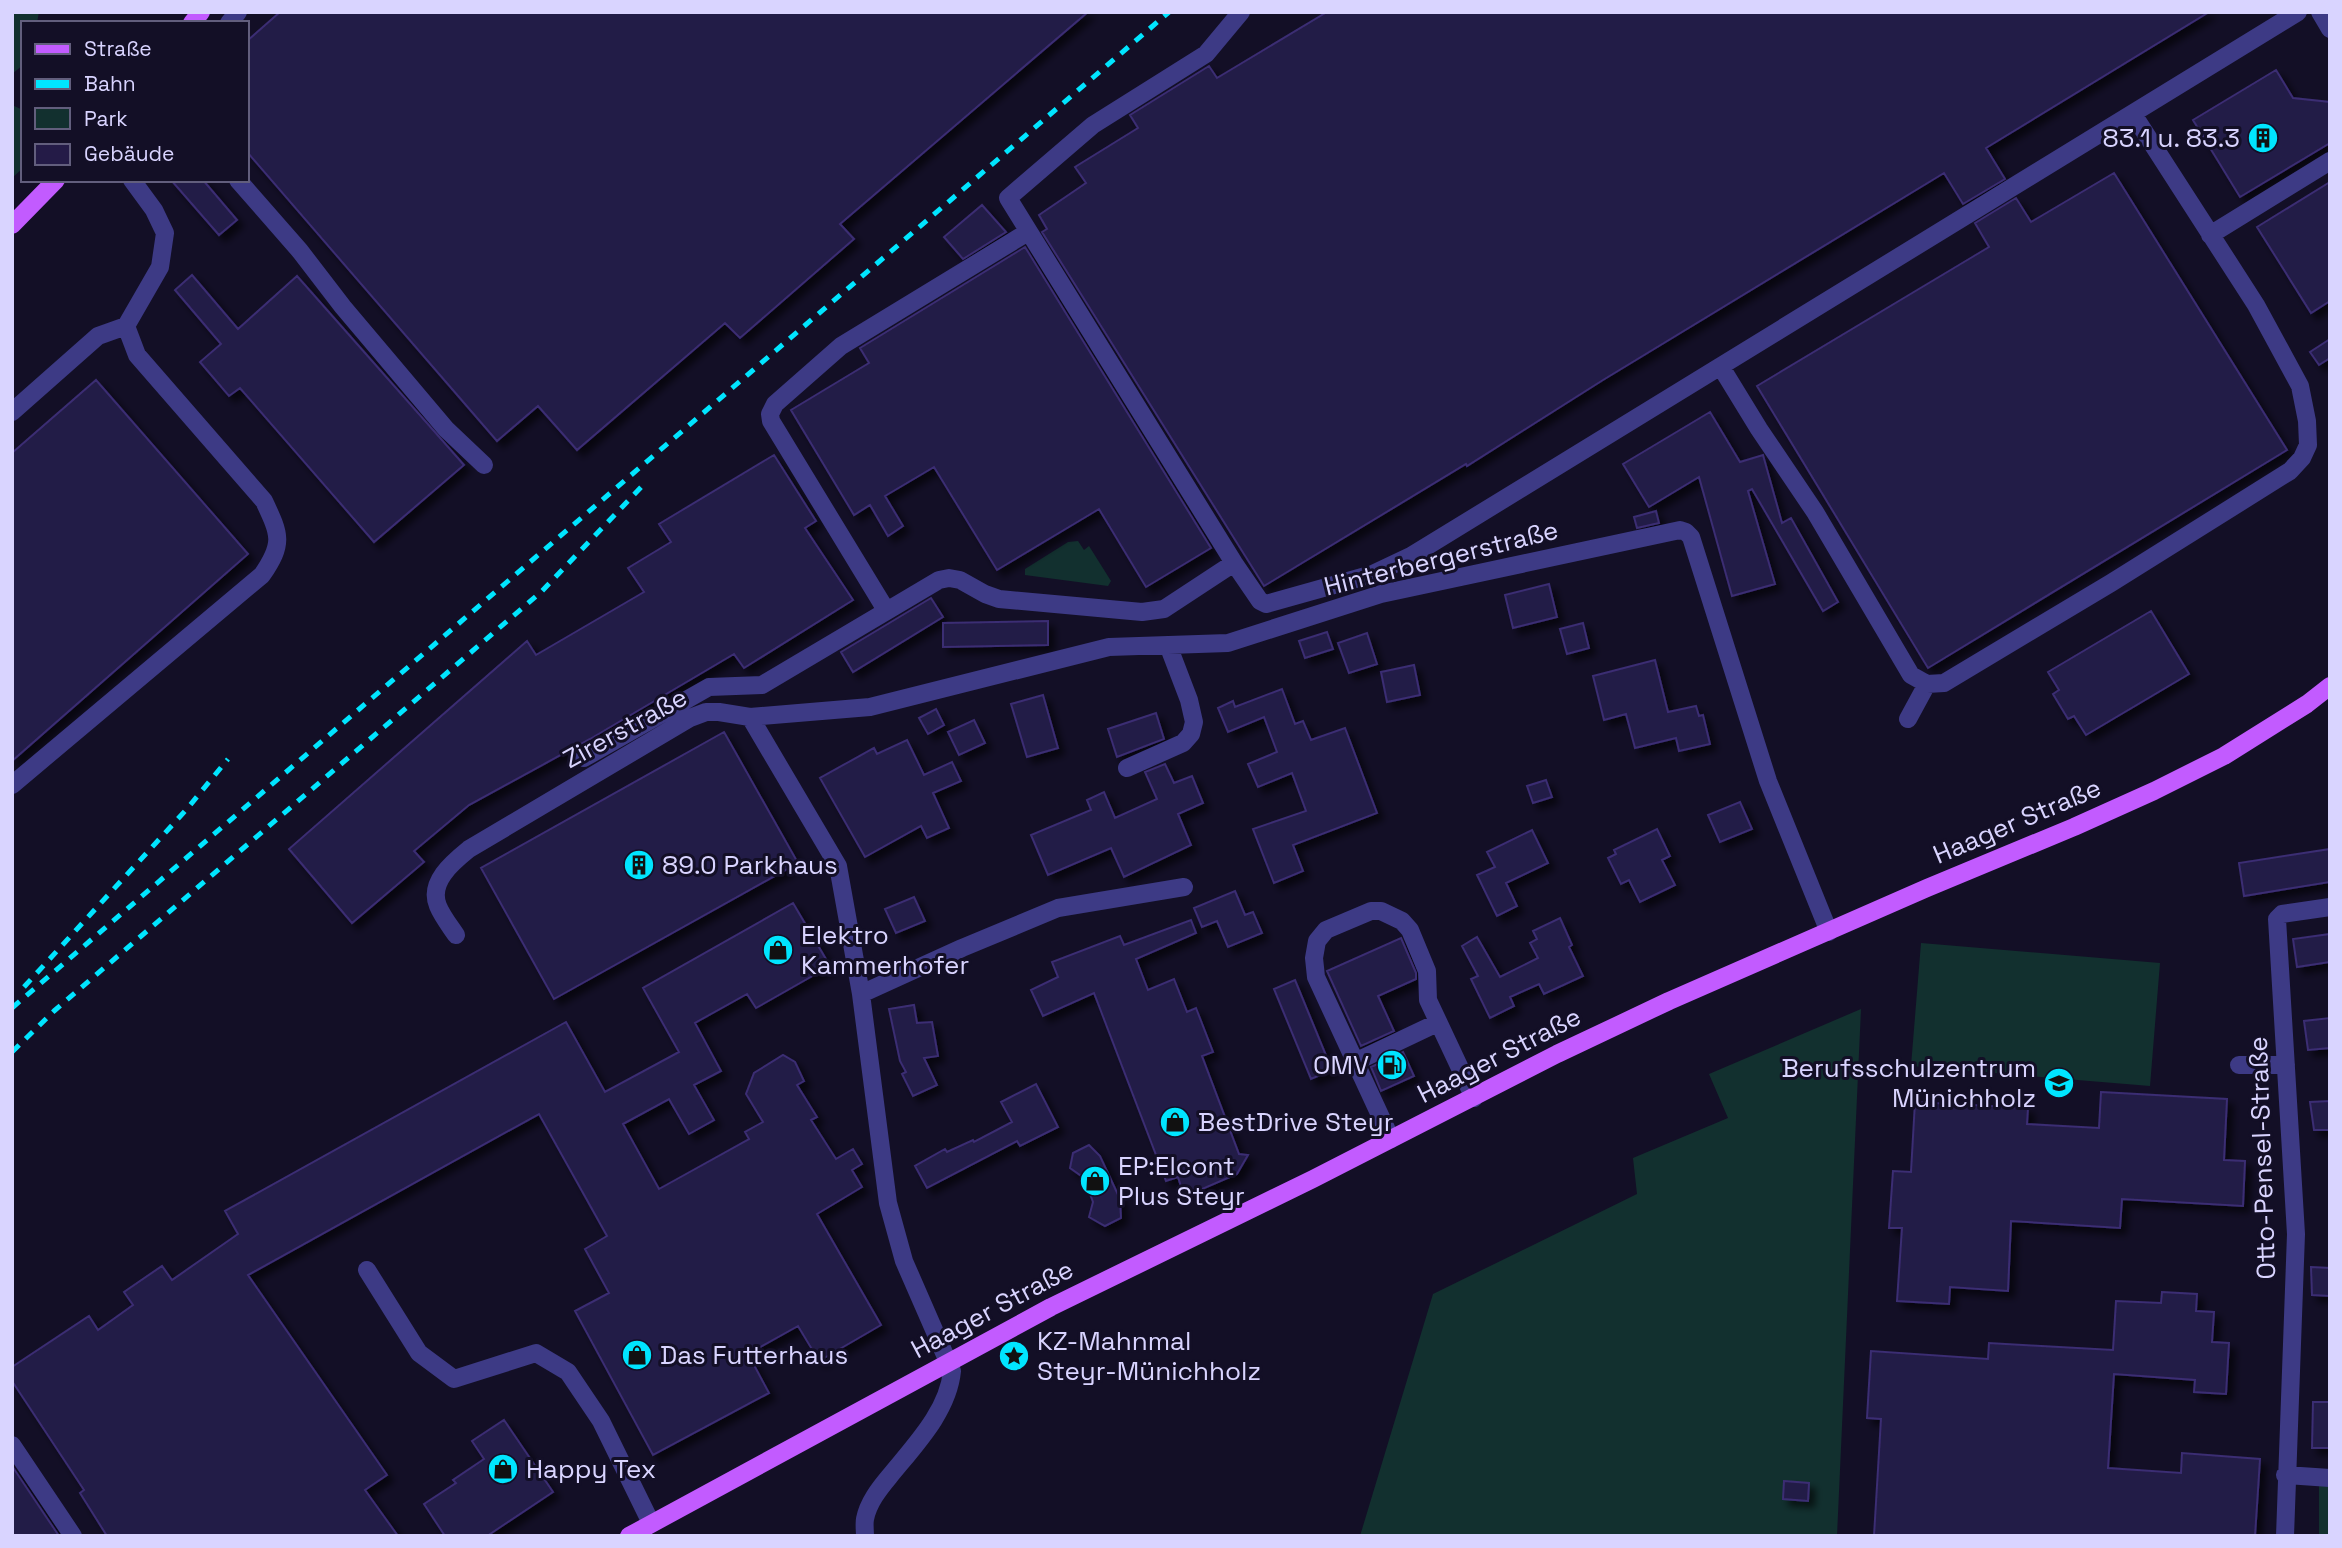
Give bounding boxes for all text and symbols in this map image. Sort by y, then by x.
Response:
legend [21,21,248,182]
text: Straße [84,35,152,62]
text: Bahn [84,70,136,97]
text: Park [84,105,128,132]
place label: 83.1 u. 83.3 [2103,121,2240,155]
building icon: 83.1 u. 83.3 [2246,121,2280,155]
text: Gebäude [84,140,174,167]
street label: Hinterbergerstraße [1320,512,1562,604]
street label: Zirerstraße [557,680,693,776]
street label: Haager Straße [1928,770,2106,872]
building icon: 89.0 Parkhaus [622,848,656,882]
place label: 89.0 Parkhaus [662,848,838,882]
place label: Elektro Kammerhofer [801,918,969,982]
shop icon: Elektro Kammerhofer [761,933,795,967]
street label: Haager Straße [1411,999,1587,1111]
street label: Otto-Pensel-Straße [2241,1036,2283,1280]
place label: OMV [1313,1048,1369,1082]
fuel station icon: OMV [1375,1048,1409,1082]
place label: Berufsschulzentrum Münichholz [1781,1051,2036,1115]
school or university icon: Berufsschulzentrum Münichholz [2042,1066,2076,1100]
shop icon: BestDrive Steyr [1158,1105,1192,1139]
place label: BestDrive Steyr [1198,1105,1393,1139]
place label: EP:Elcont Plus Steyr [1118,1149,1245,1213]
shop icon: EP:Elcont Plus Steyr [1078,1164,1112,1198]
street label: Haager Straße [905,1252,1079,1366]
place label: KZ-Mahnmal Steyr-Münichholz [1037,1324,1261,1388]
shop icon: Das Futterhaus [620,1338,654,1372]
place label: Das Futterhaus [660,1338,848,1372]
place icon: KZ-Mahnmal Steyr-Münichholz [997,1339,1031,1373]
shop icon: Happy Tex [486,1452,520,1486]
place label: Happy Tex [526,1452,656,1486]

